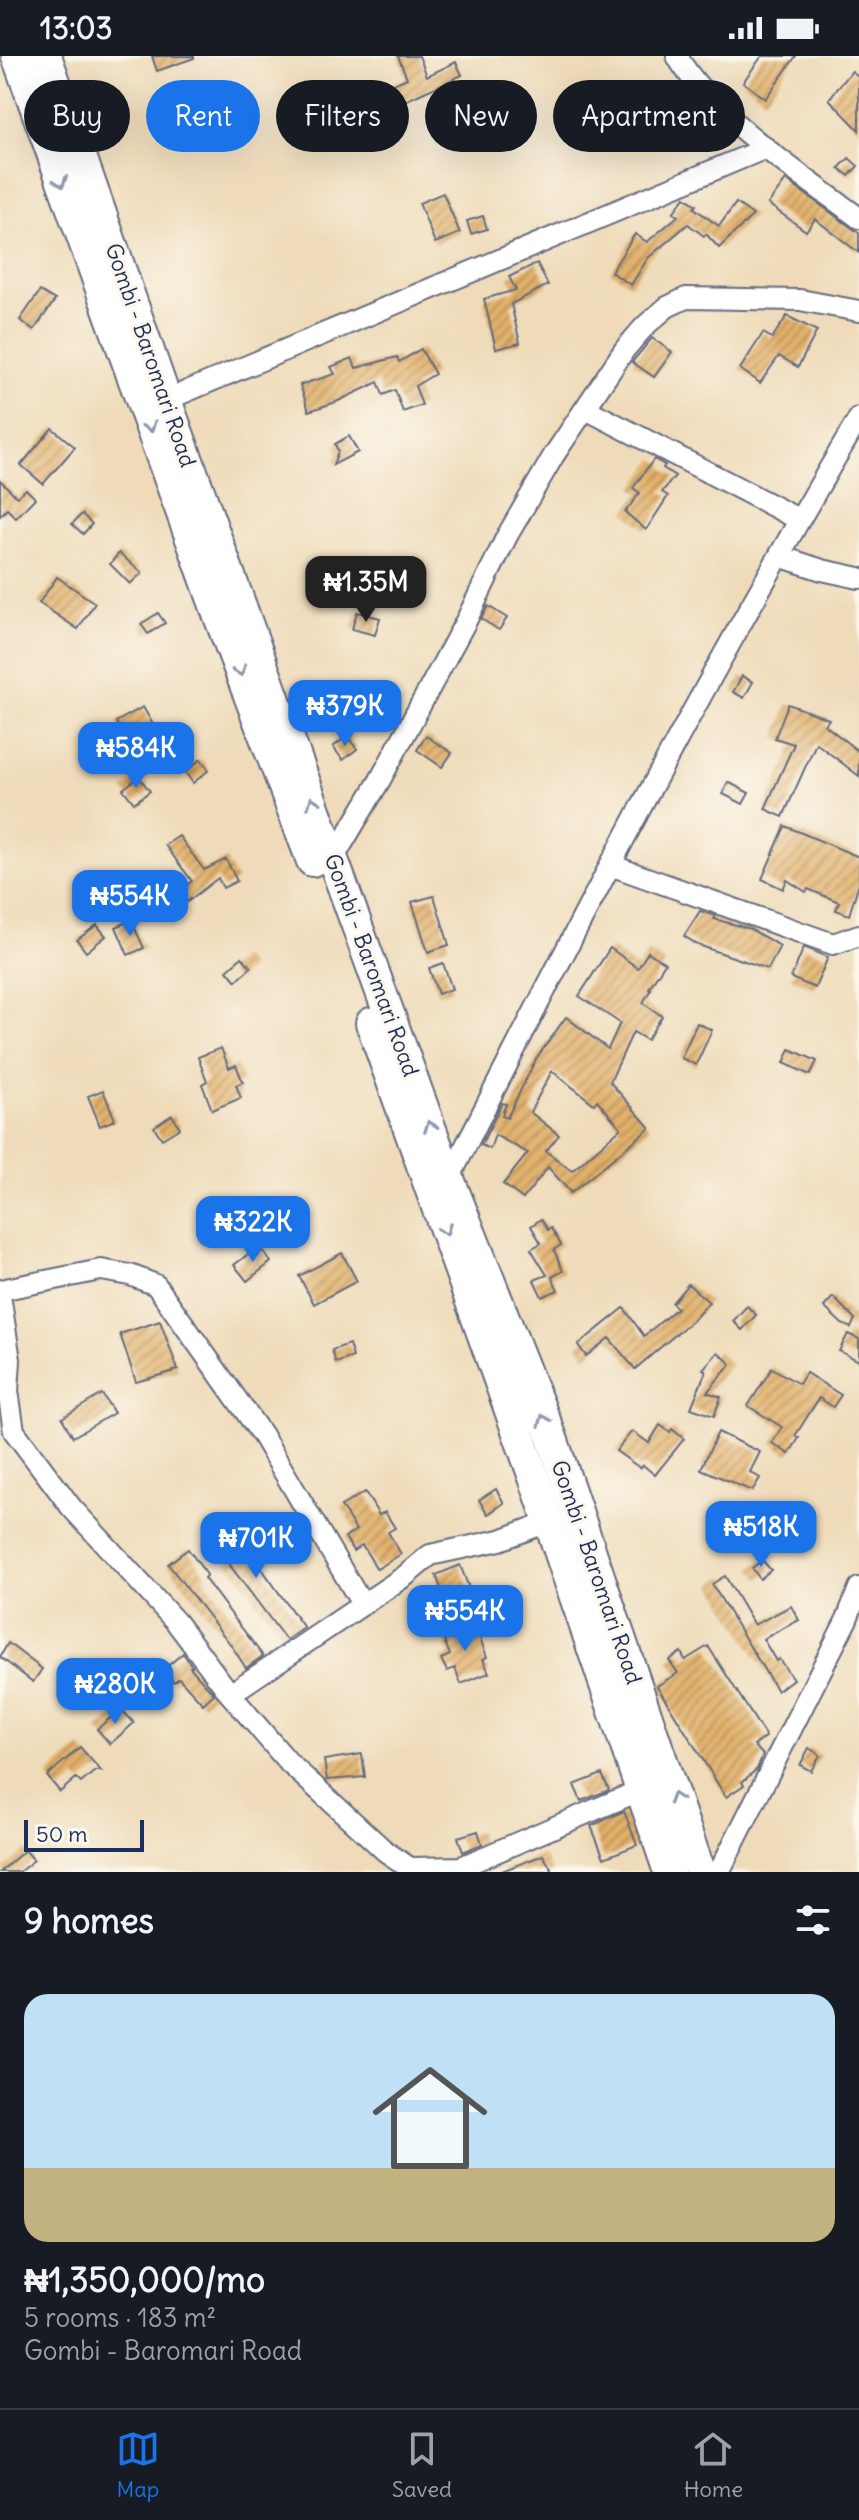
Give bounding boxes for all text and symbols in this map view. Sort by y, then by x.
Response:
text: 13:03 [40,9,113,47]
chip: Buy [24,80,130,152]
chip: Rent [146,80,260,152]
chip: Filters [276,80,409,152]
chip: New [425,80,537,152]
chip: Apartment [553,80,745,152]
one-way arrow [51,175,68,189]
street label: Gombi - Baromari Road [99,239,203,471]
one-way arrow [140,419,157,433]
pin: ₦1.35M [301,556,431,624]
text: ₦1.35M [323,565,409,598]
one-way arrow [230,663,247,677]
pin: ₦379K [289,680,401,748]
text: ₦379K [306,689,384,722]
pin: ₦584K [80,722,192,790]
text: ₦584K [96,731,176,764]
one-way arrow [306,796,322,810]
street label: Gombi - Baromari Road [319,850,425,1080]
pin: ₦554K [74,870,186,938]
text: ₦554K [90,879,170,912]
one-way arrow [423,1119,440,1133]
pin: ₦322K [197,1196,309,1264]
text: ₦322K [214,1205,292,1238]
one-way arrow [435,1222,452,1236]
one-way arrow [537,1414,553,1429]
street label: Gombi - Baromari Road [545,1456,649,1688]
pin: ₦518K [705,1501,817,1569]
text: ₦518K [723,1510,799,1543]
pin: ₦701K [200,1512,312,1580]
text: ₦701K [218,1521,294,1554]
pin: ₦554K [409,1585,521,1653]
text: ₦554K [425,1594,505,1627]
pin: ₦280K [59,1658,171,1726]
text: ₦280K [74,1667,156,1700]
one-way arrow [669,1792,685,1806]
scale bar [24,1816,144,1852]
text: 50 m [36,1820,88,1848]
icon: filters [791,1898,835,1942]
text: 9 homes [24,1899,154,1942]
icon: home [358,2046,502,2190]
text: ₦1,350,000/mo [24,2258,265,2301]
text: 5 rooms · 183 m² [24,2301,216,2334]
text: Gombi - Baromari Road [24,2334,302,2367]
tab: Map [116,2427,160,2503]
tab: Saved [392,2427,452,2503]
tab: Home [684,2427,743,2503]

